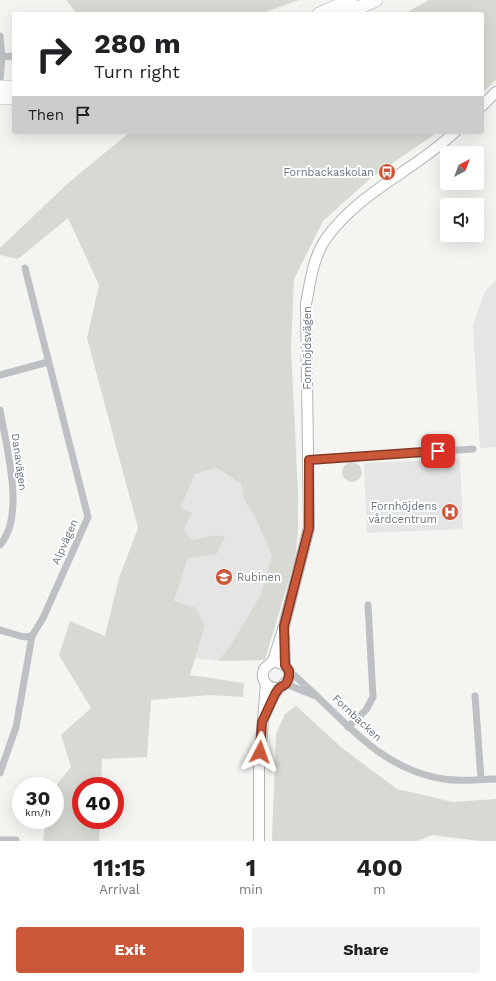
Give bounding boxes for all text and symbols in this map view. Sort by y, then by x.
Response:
text: 280 m [94,27,181,60]
icon: right [28,28,80,80]
text: Turn right [94,61,180,82]
icon: arrive [72,104,94,126]
text: Then [28,106,64,124]
north arrow [440,146,484,190]
map controls [440,146,484,242]
bus stop icon: Fornbackaskolan [377,162,397,182]
place label: Fornbackaskolan [284,166,374,179]
button: sound [440,198,484,242]
street label: Fornhöjdsvägen [301,306,314,390]
street label: Danavägen [9,432,29,492]
pin [421,434,455,468]
icon: arrive [427,440,449,462]
place label: Fornhöjdens vårdcentrum [368,500,437,526]
hospital icon: Fornhöjdens vårdcentrum [440,502,460,522]
street label: Alpvägen [49,517,81,567]
school or university icon: Rubinen [214,567,234,587]
place label: Rubinen [237,571,281,584]
street label: Fornbacken [330,692,384,744]
position arrow [239,731,281,773]
speed limit sign: 40 [72,777,124,829]
text: 30 [26,786,50,810]
text: km/h [25,807,51,818]
text: 11:15 [93,854,146,882]
text: 1 [246,854,256,882]
text: 400 [356,854,403,882]
text: Arrival [99,882,140,897]
text: min [239,882,263,897]
text: m [373,882,386,897]
button: Exit [16,927,244,973]
button: Share [252,927,480,973]

